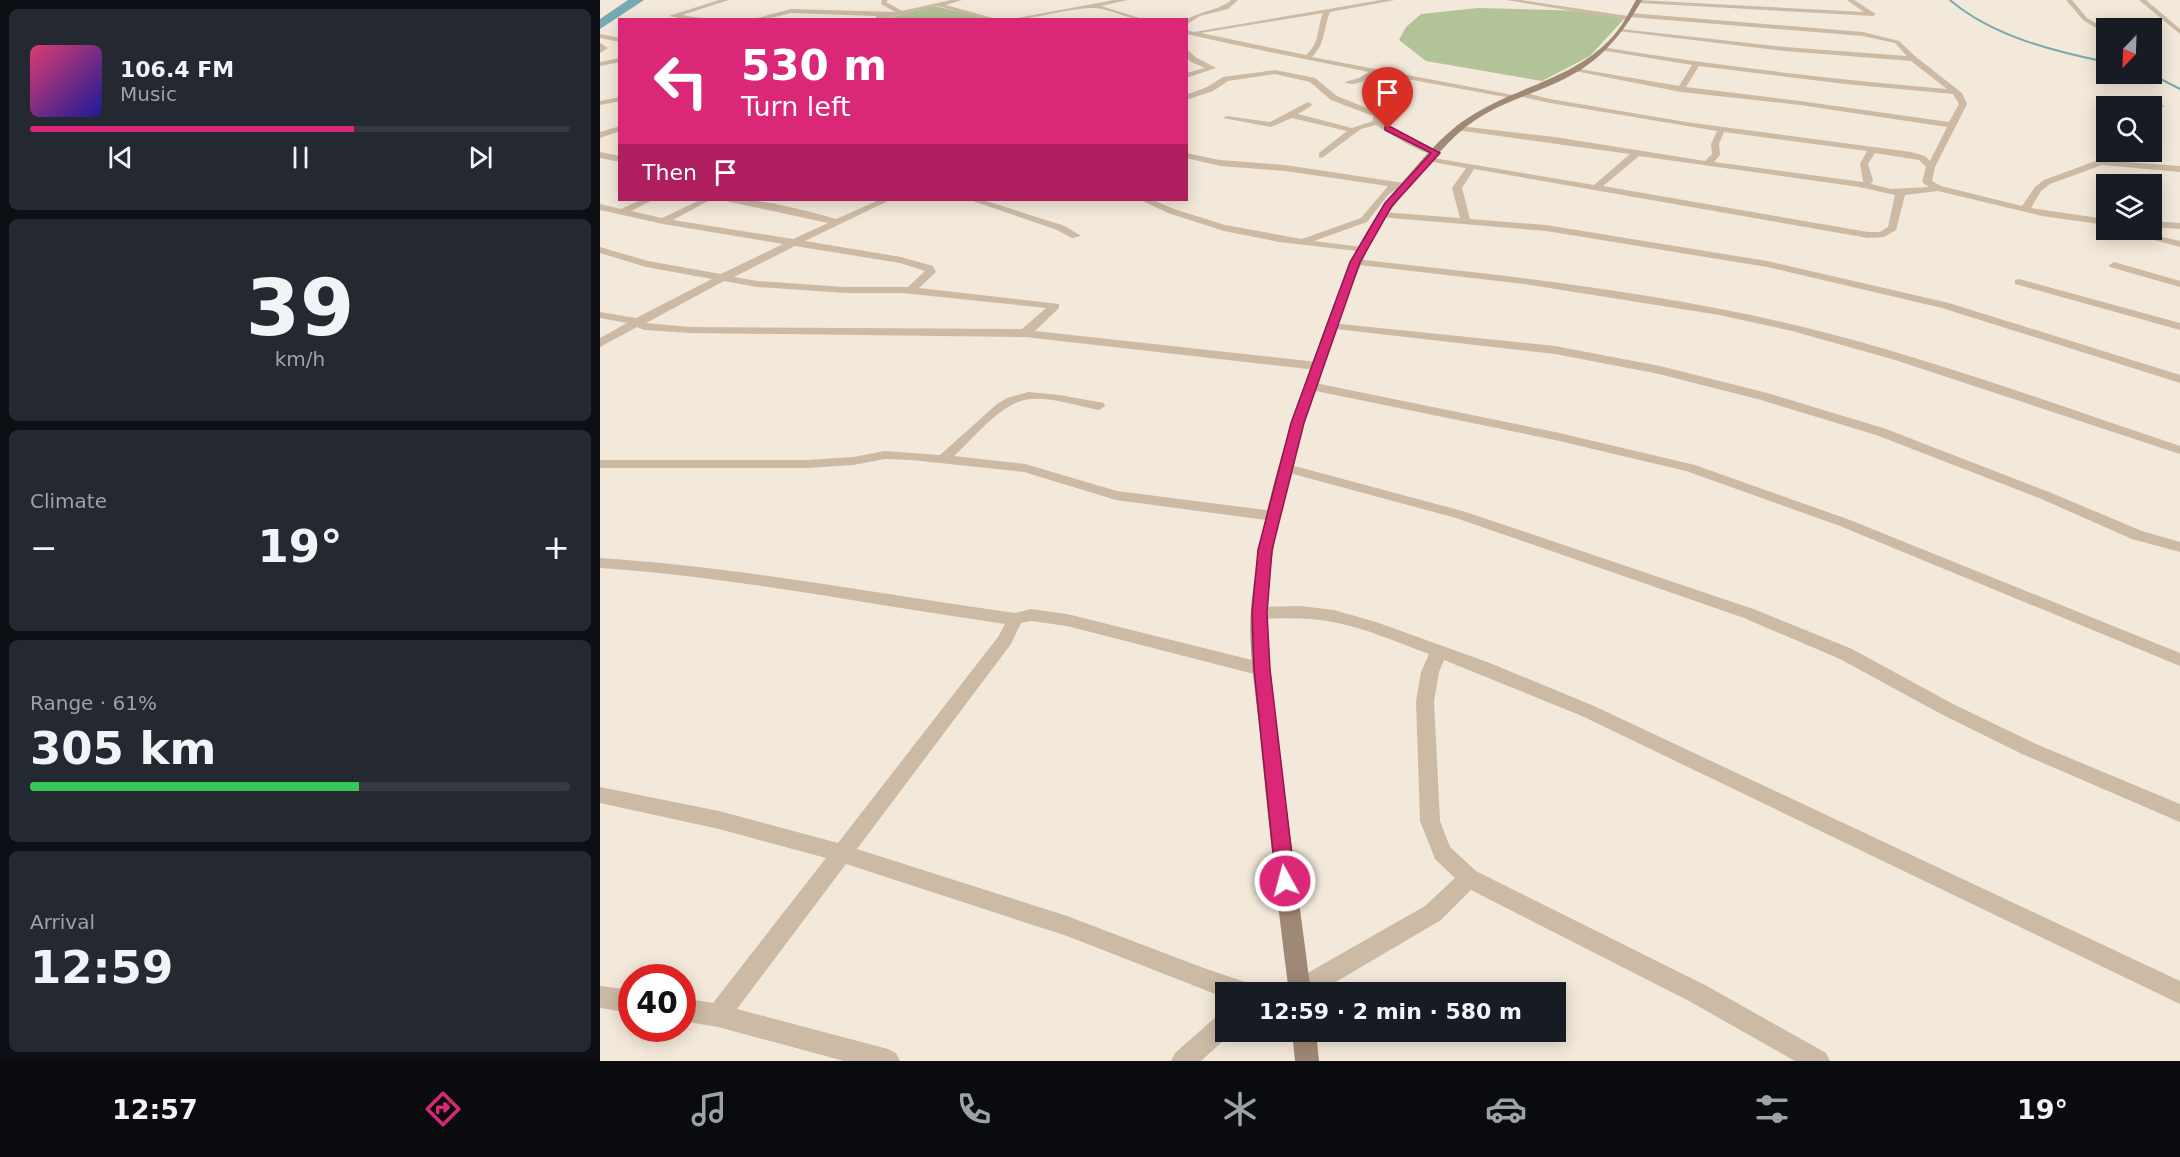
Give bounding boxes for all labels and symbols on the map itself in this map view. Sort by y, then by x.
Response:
north arrow [2096,18,2162,84]
pin [1362,67,1413,129]
position arrow [1253,849,1317,913]
speed limit sign: 40 [618,964,696,1042]

